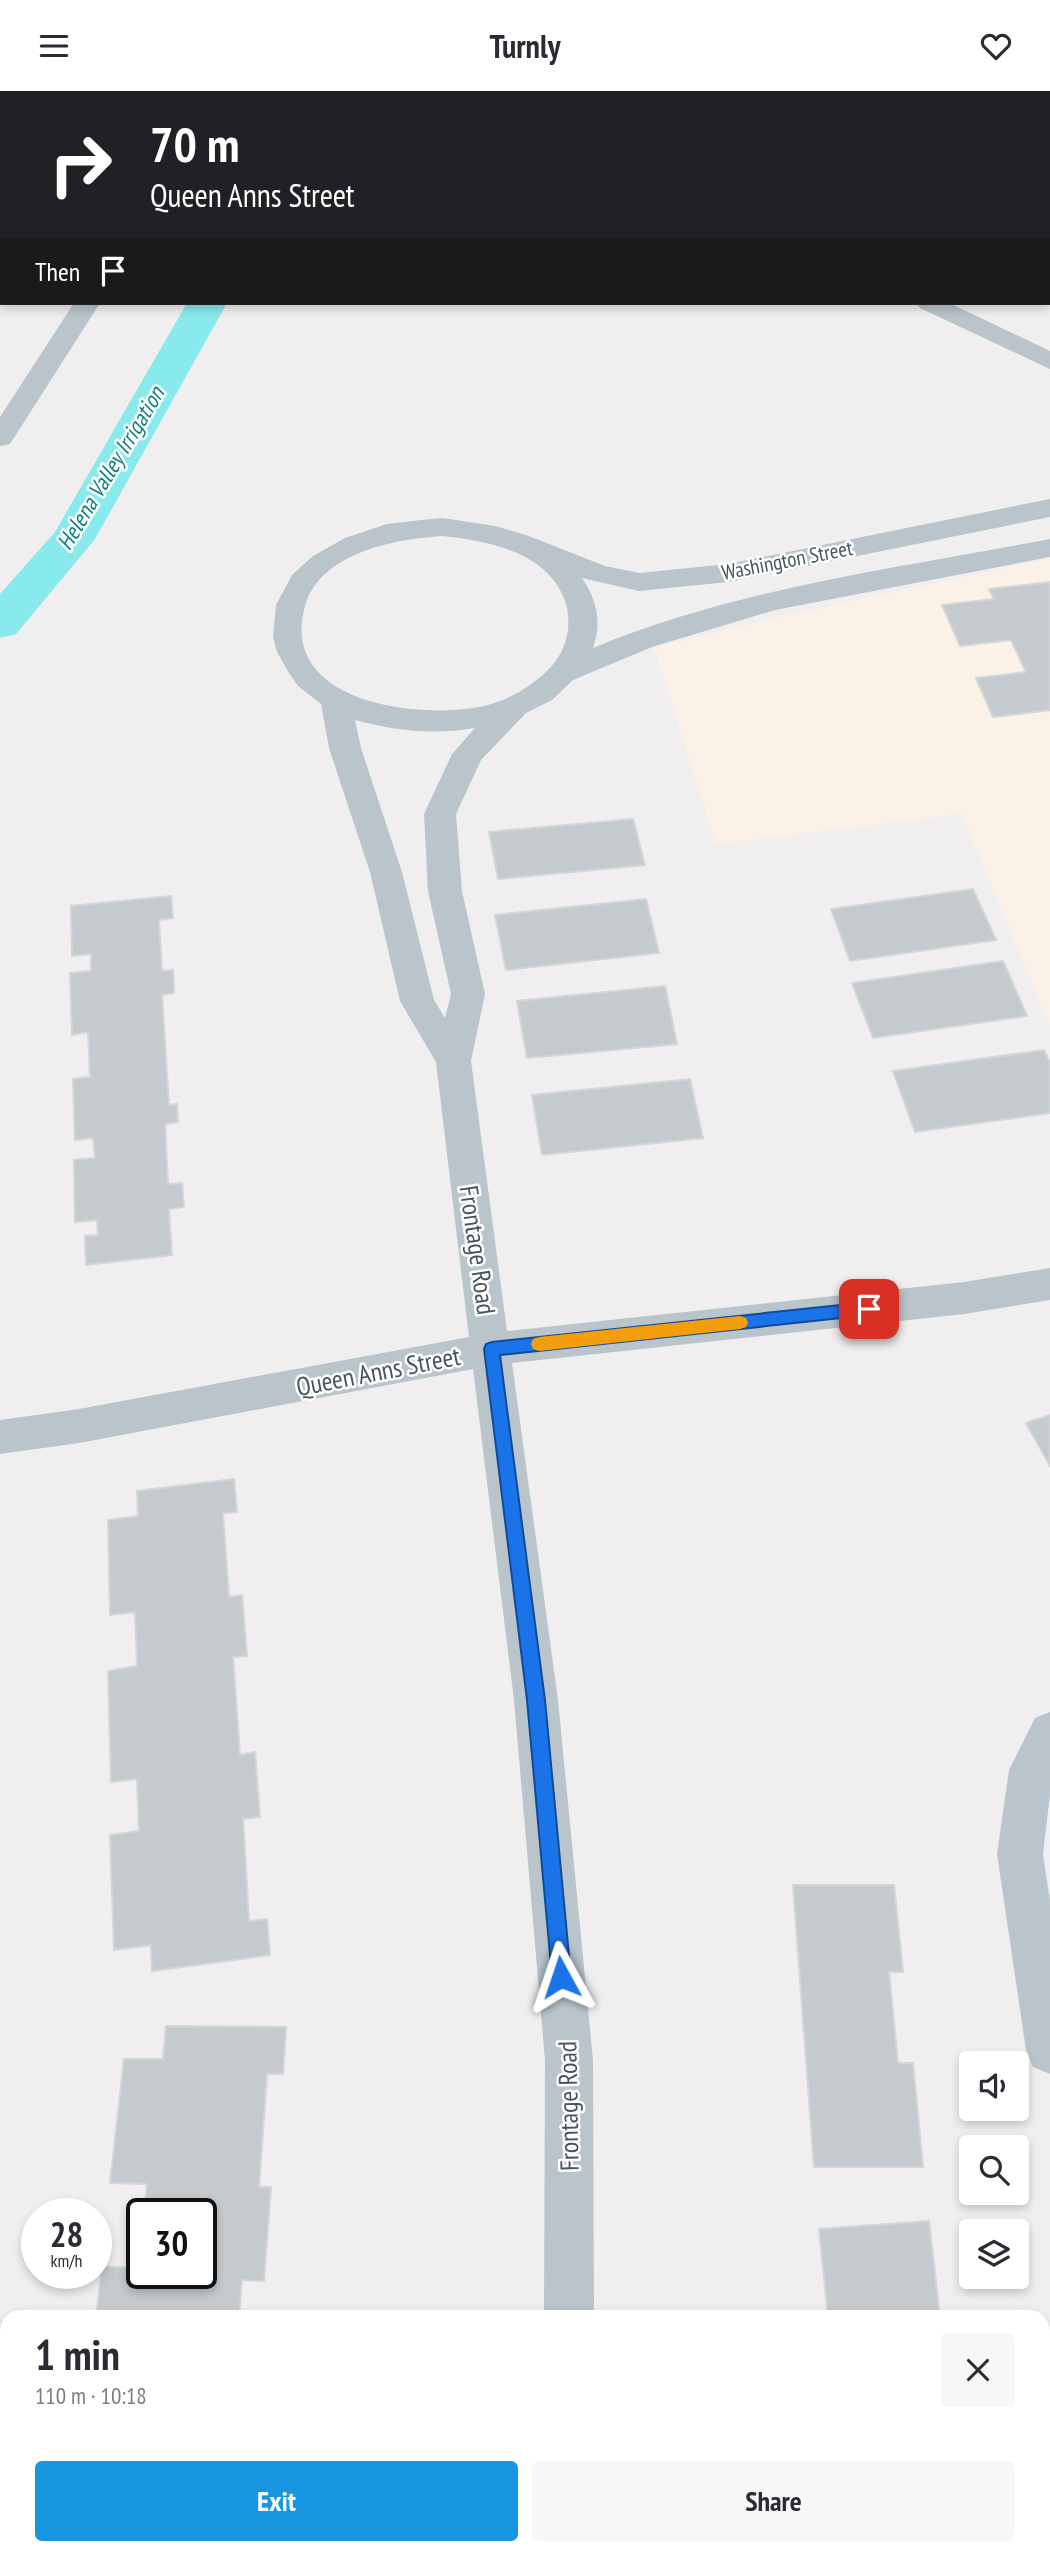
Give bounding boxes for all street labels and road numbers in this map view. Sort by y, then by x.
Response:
street label: Washington Street [719,534,855,586]
street label: Frontage Road [453,1183,503,1317]
street label: Queen Anns Street [293,1339,463,1403]
street label: Frontage Road [550,2041,586,2171]

